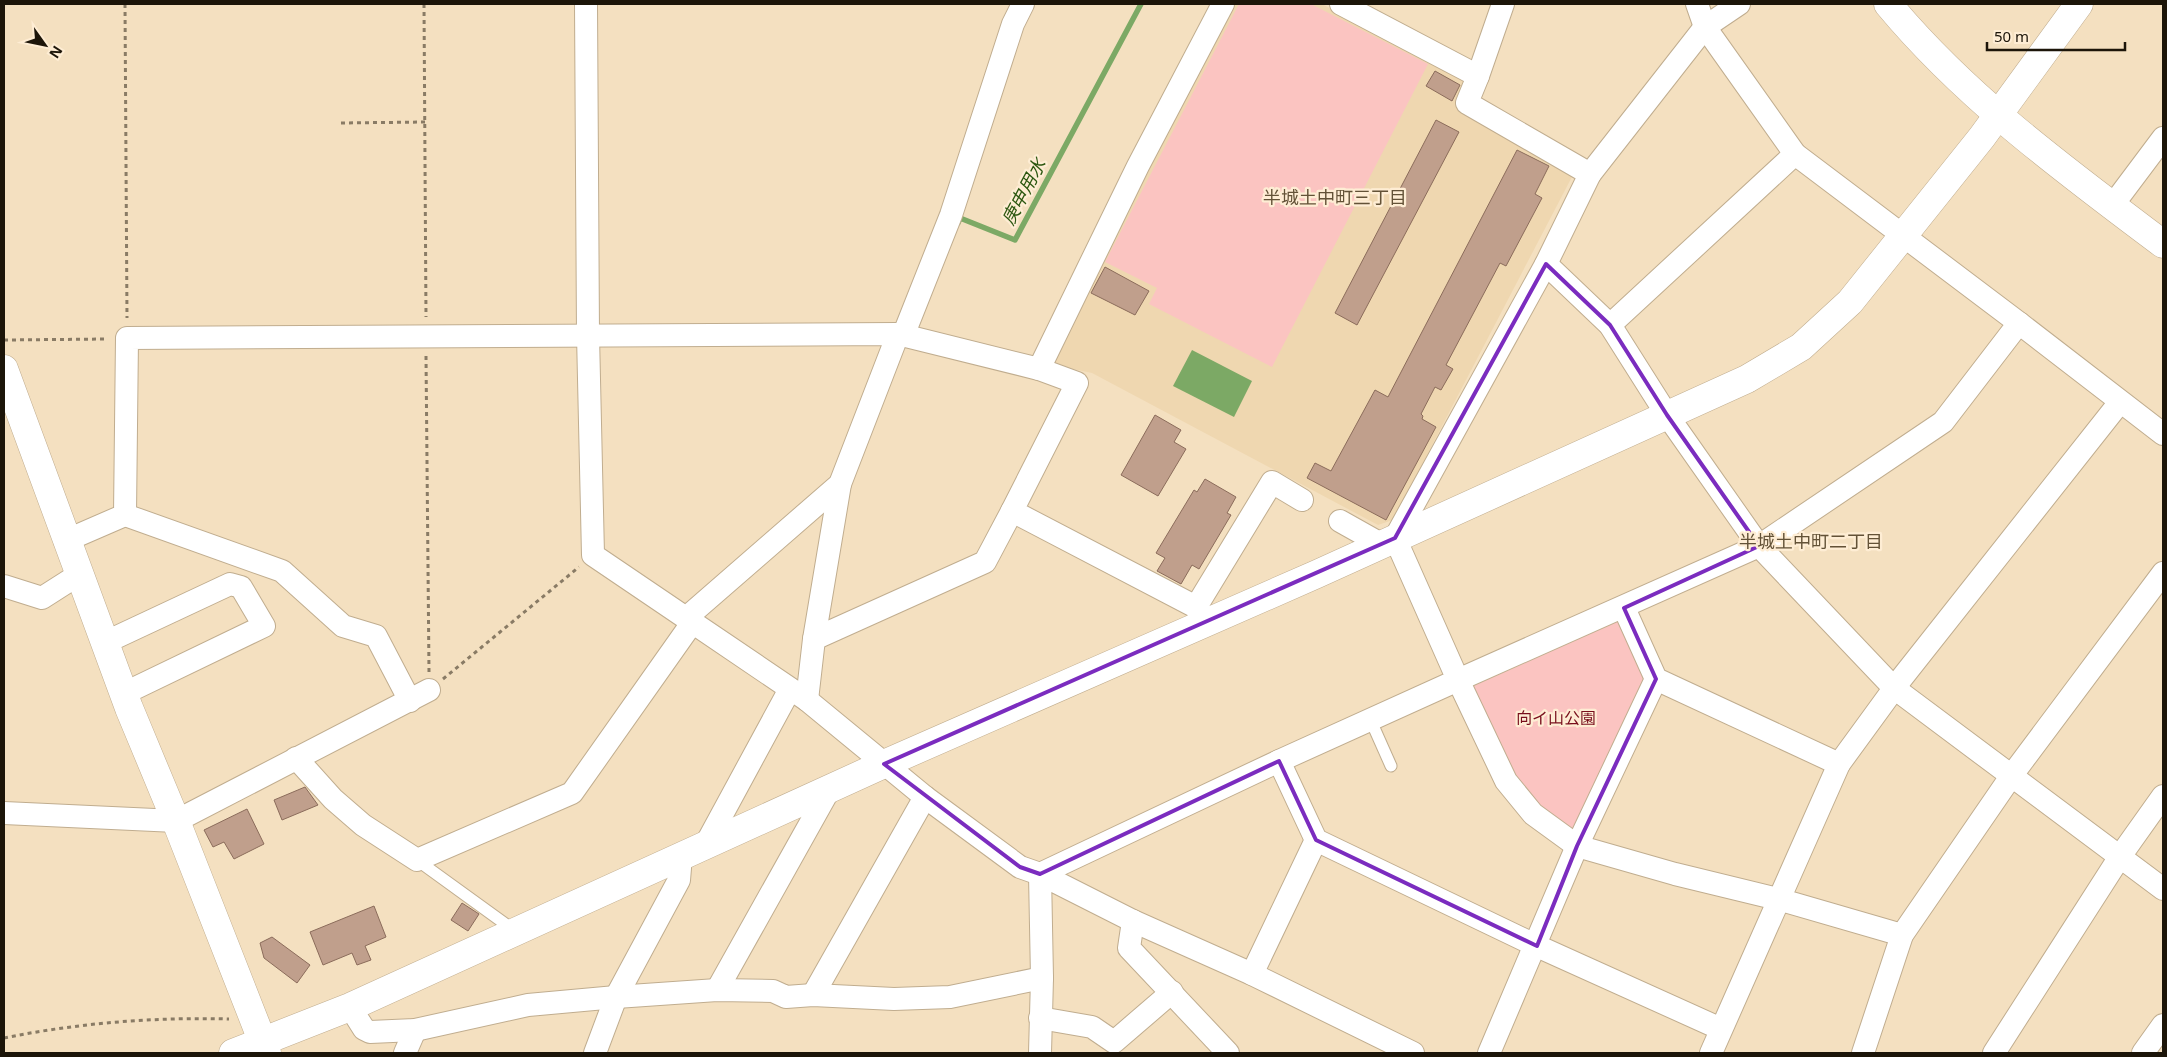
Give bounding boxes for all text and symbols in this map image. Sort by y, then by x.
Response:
north arrow [20,20,70,70]
scale bar [1987,20,2124,52]
text: 50 m [1994,26,2029,46]
text: N [45,42,67,62]
water label: 庚申用水 [996,152,1052,229]
district label: 半城土中町三丁目 [1263,185,1407,209]
district label: 半城土中町二丁目 [1739,529,1883,553]
park label: 向イ山公園 [1516,707,1596,729]

